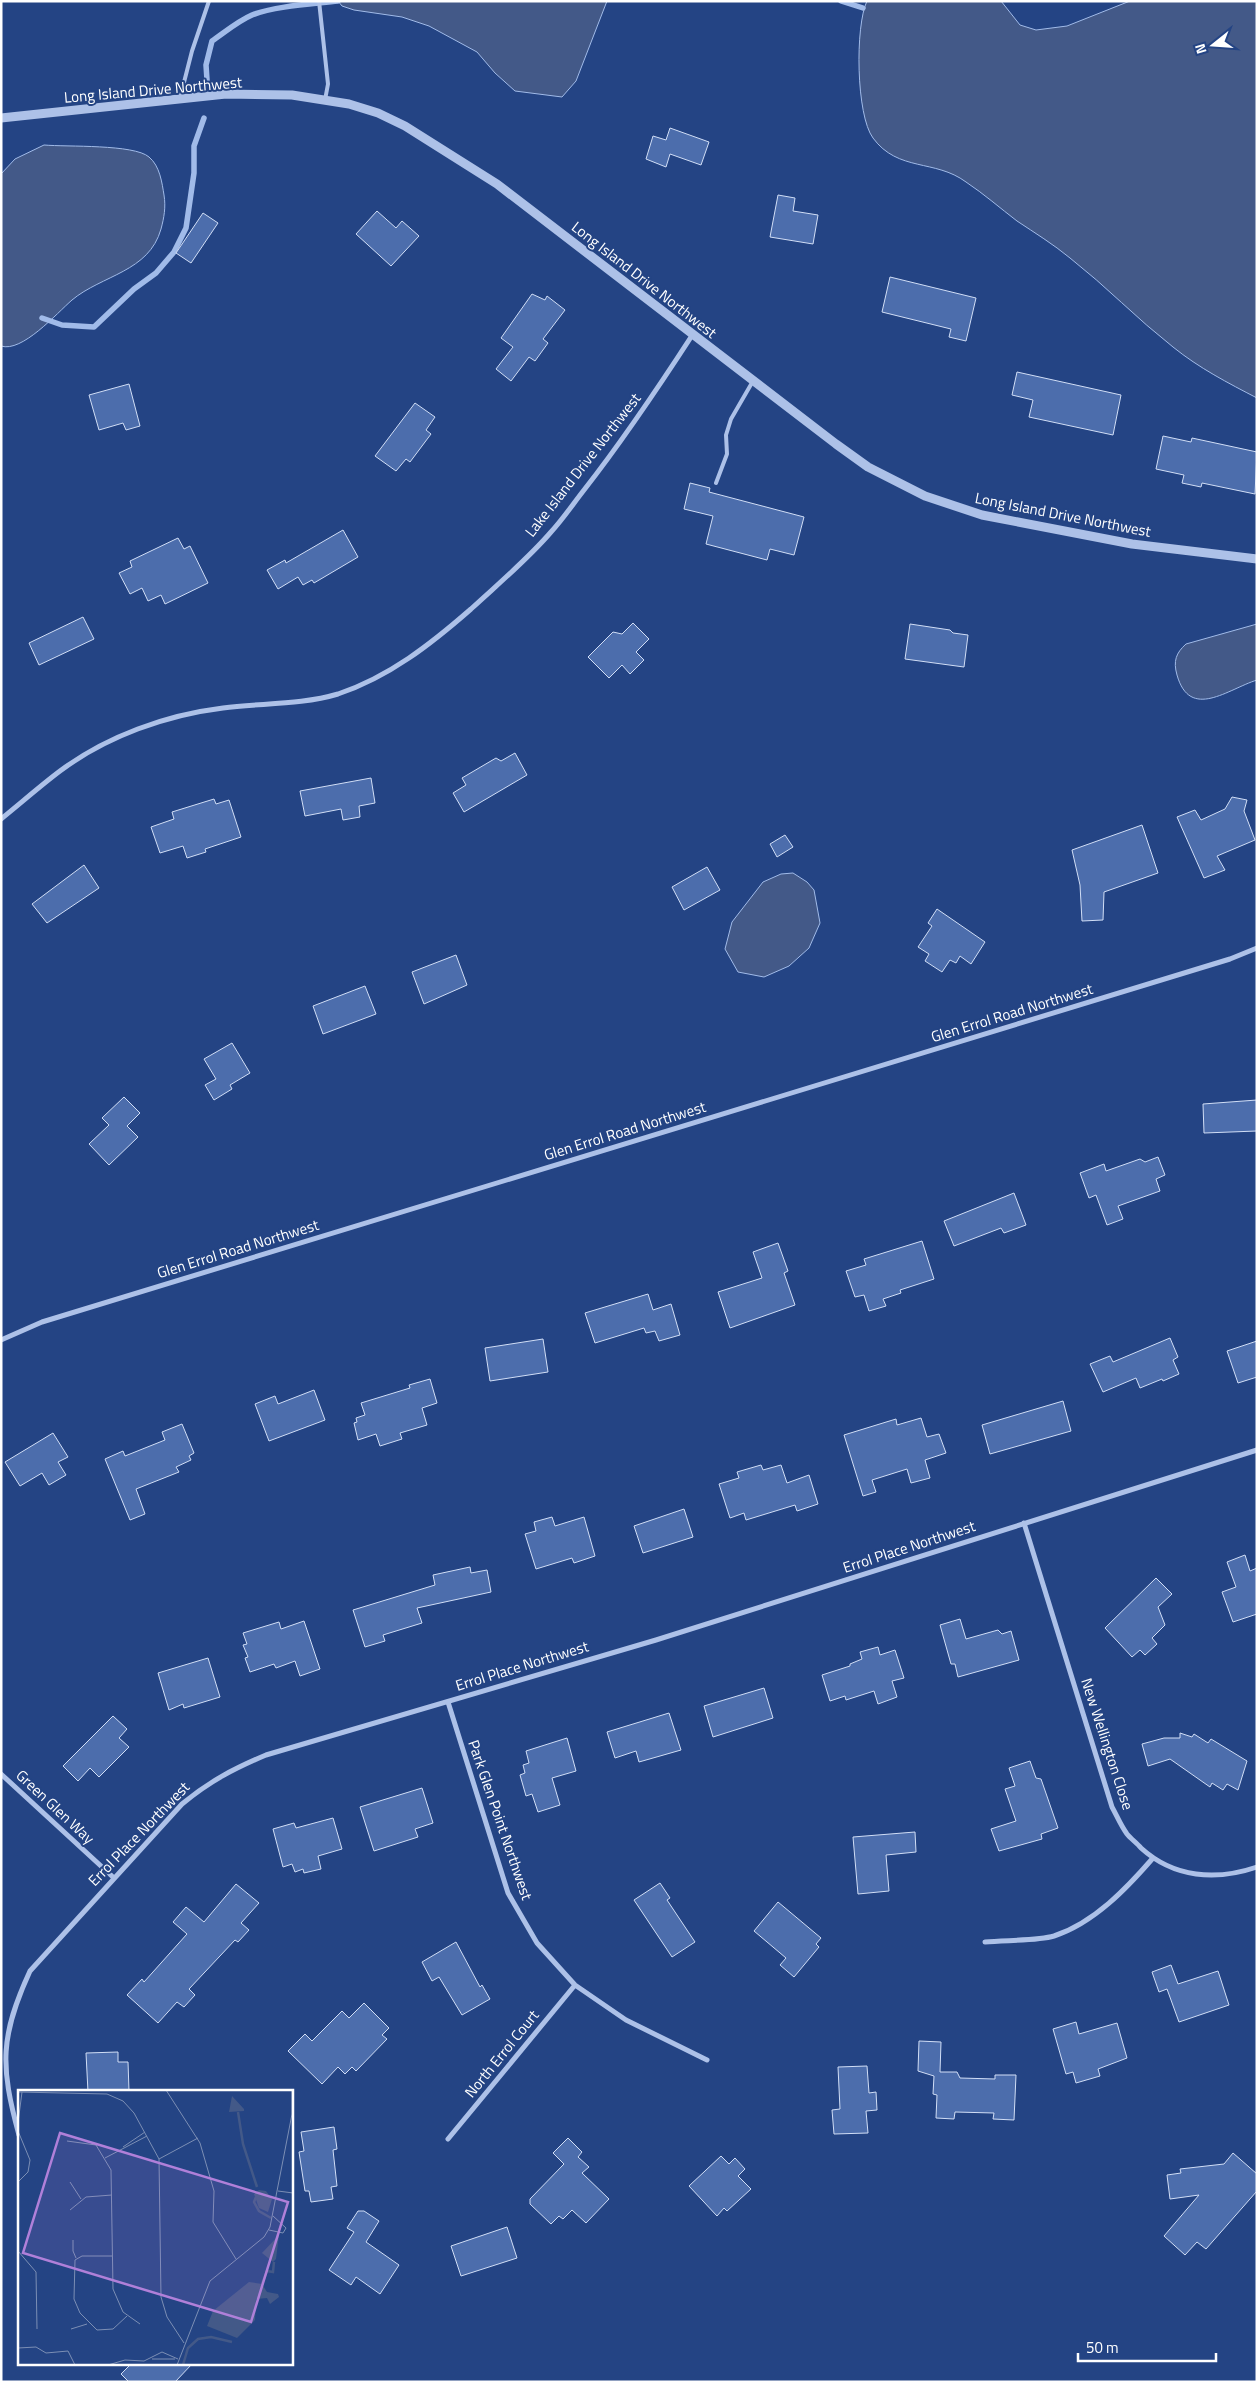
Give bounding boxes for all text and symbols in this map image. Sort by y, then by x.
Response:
north arrow [1188,20,1238,70]
text: N [1189,41,1212,57]
street label: Long Island Drive Northwest [63,70,244,109]
street label: Long Island Drive Northwest [567,216,722,344]
street label: Lake Island Drive Northwest [519,387,647,542]
street label: Long Island Drive Northwest [973,486,1154,543]
street label: Glen Errol Road Northwest [928,977,1096,1048]
street label: Glen Errol Road Northwest [541,1095,709,1166]
street label: Glen Errol Road Northwest [154,1213,322,1284]
street label: Errol Place Northwest [840,1514,979,1579]
street label: Errol Place Northwest [452,1634,592,1697]
street label: New Wellington Close [1075,1675,1140,1813]
street label: Park Glen Point Northwest [462,1737,539,1904]
street label: Green Glen Way [11,1764,100,1849]
street label: Errol Place Northwest [82,1776,195,1891]
street label: North Errol Court [459,2004,545,2103]
inset map [18,2090,292,2366]
scale bar [1078,2330,1216,2362]
text: 50 m [1086,2336,1119,2359]

